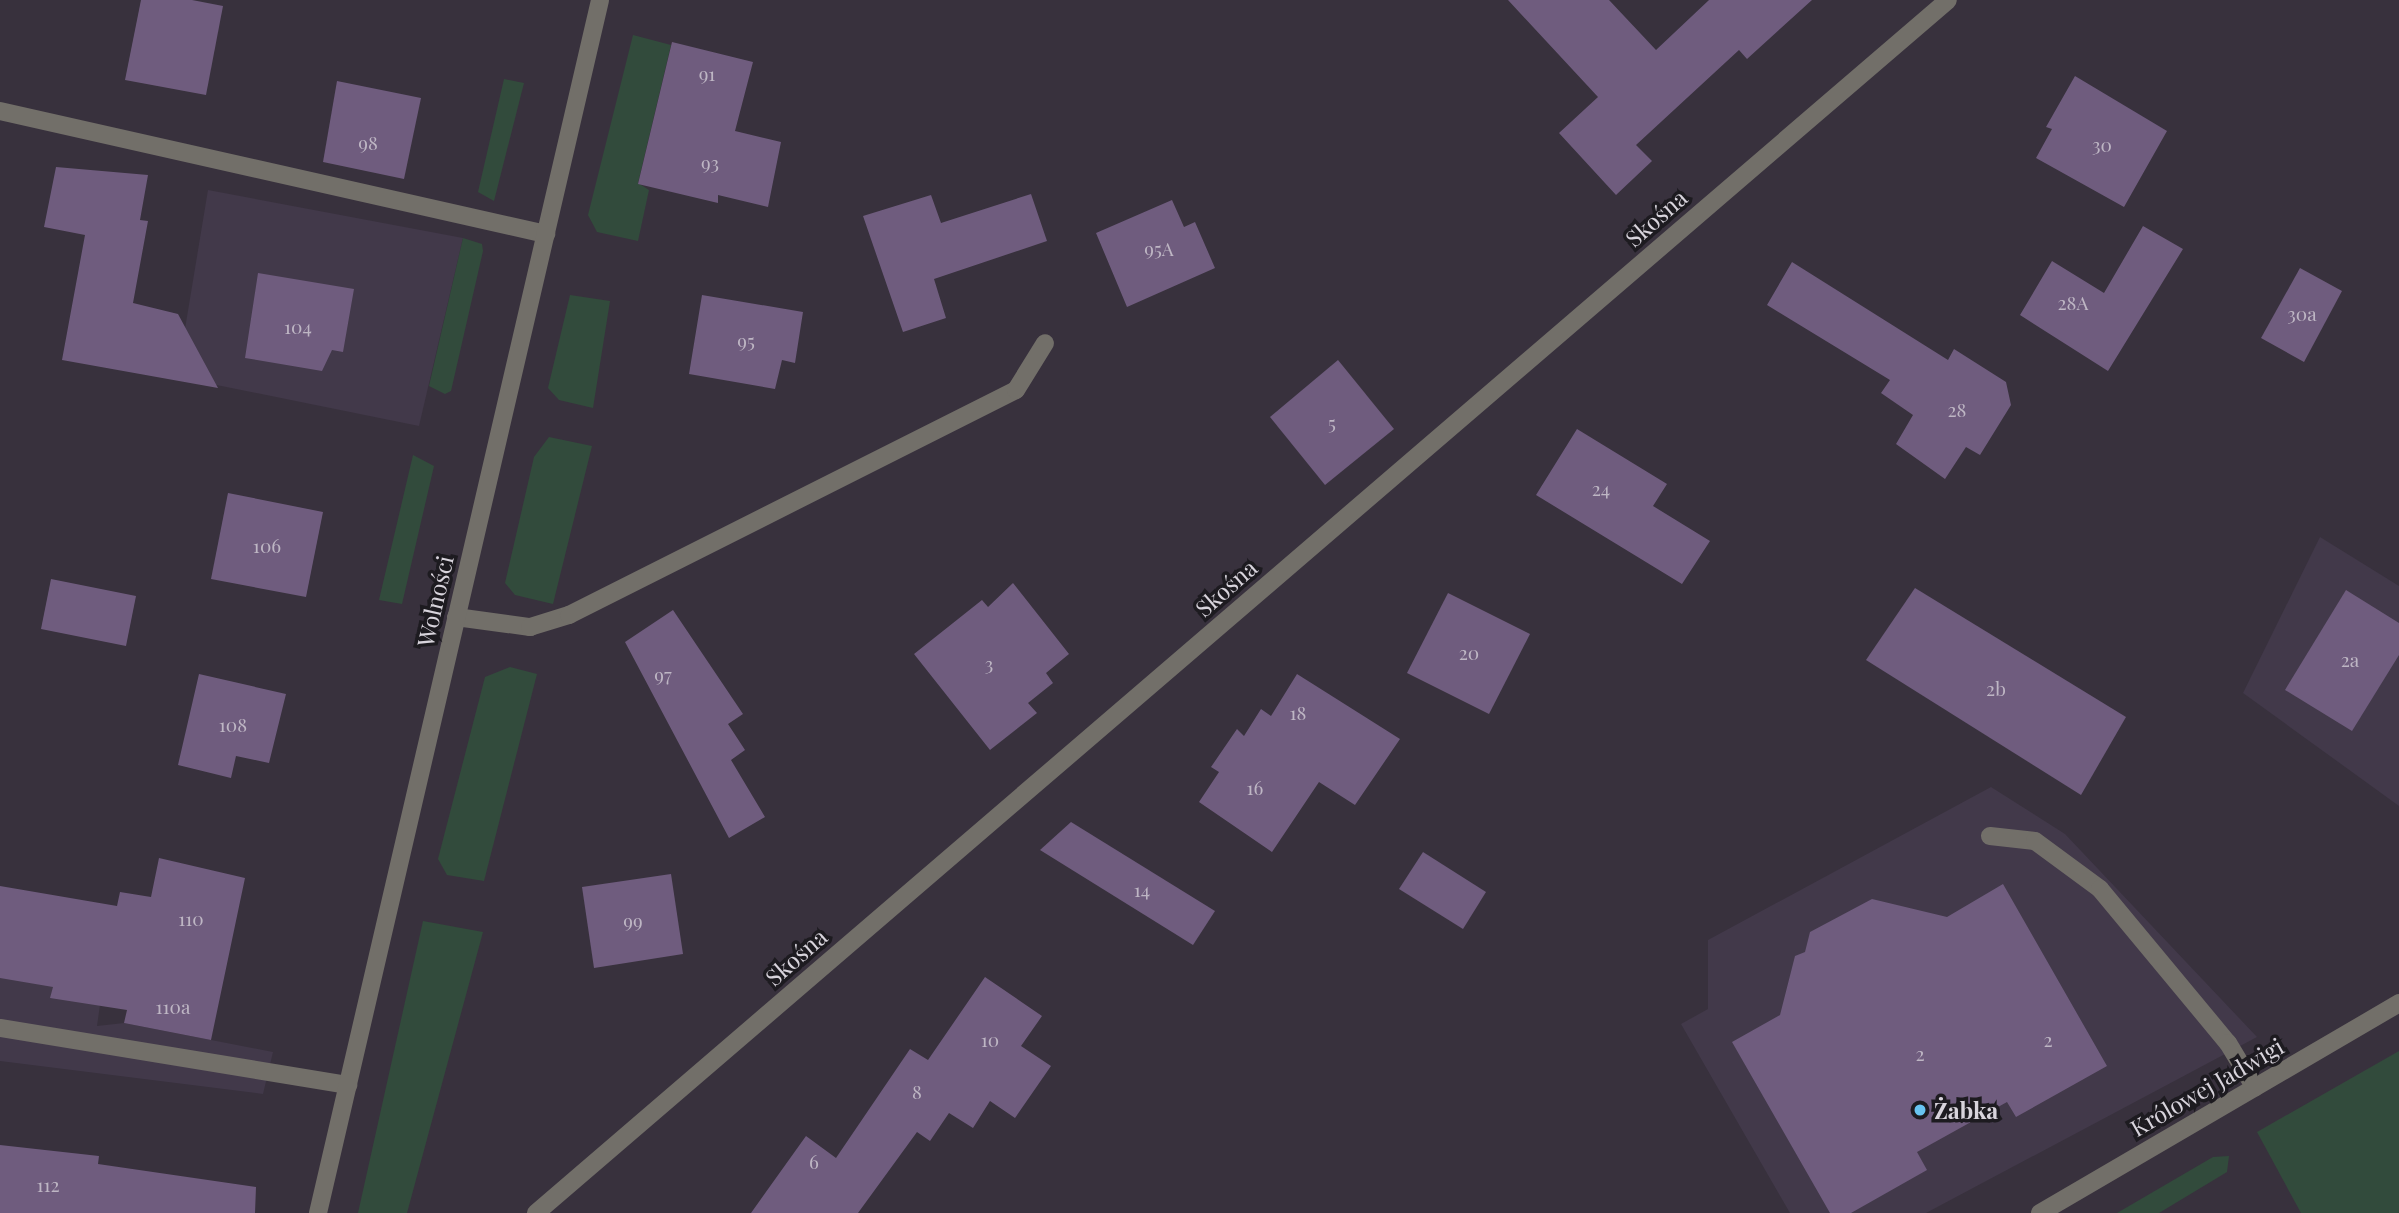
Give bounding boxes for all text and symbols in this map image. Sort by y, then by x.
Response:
house number: 91 [699,63,715,85]
house number: 98 [358,132,378,154]
house number: 30 [2092,134,2112,156]
house number: 93 [701,152,719,174]
street label: Skośna [1620,184,1692,252]
house number: 95A [1144,238,1174,260]
house number: 28A [2058,292,2088,314]
house number: 30a [2287,303,2317,325]
house number: 104 [284,316,312,338]
house number: 95 [737,330,755,352]
house number: 28 [1948,399,1966,421]
house number: 5 [1328,412,1336,434]
house number: 24 [1592,478,1610,500]
house number: 106 [253,535,281,557]
street label: Wolności [411,553,459,649]
street label: Skośna [1190,554,1262,622]
house number: 20 [1459,642,1479,664]
house number: 2a [2341,649,2359,671]
house number: 3 [985,653,993,675]
house number: 97 [654,664,672,686]
house number: 2b [1986,678,2006,700]
house number: 18 [1290,702,1306,724]
house number: 108 [219,714,247,736]
house number: 16 [1247,777,1263,799]
house number: 14 [1134,879,1150,901]
house number: 110 [178,908,204,930]
house number: 99 [623,910,643,932]
street label: Skośna [760,923,832,991]
house number: 110a [156,996,190,1018]
house number: 10 [981,1029,999,1051]
house number: 2 [2043,1029,2053,1051]
street label: Królowej Jadwigi [2126,1032,2288,1142]
house number: 2 [1915,1043,1925,1065]
house number: 8 [912,1081,922,1103]
place label: Żabka [1934,1096,1998,1124]
marker: Żabka [1912,1102,1928,1118]
house number: 6 [809,1151,819,1173]
house number: 112 [36,1174,60,1196]

